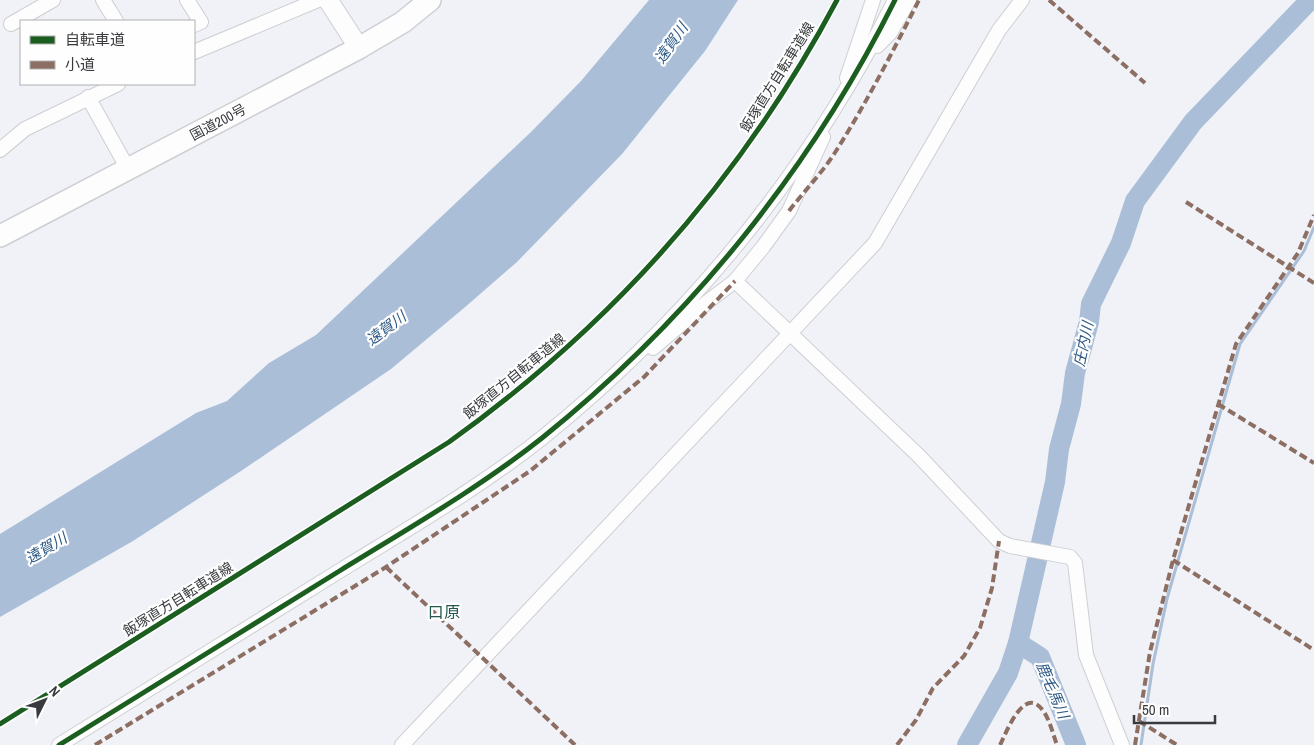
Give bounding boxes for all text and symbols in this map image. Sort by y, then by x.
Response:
water label: 遠賀川 [649,17,694,67]
street label: 飯塚直方自転車道線 [736,19,818,135]
legend [20,20,195,85]
text: 自転車道 [65,29,125,50]
text: 小道 [65,54,95,75]
street label: 国道200号 [187,100,249,144]
water label: 遠賀川 [362,305,412,350]
water label: 庄内川 [1068,318,1098,368]
street label: 飯塚直方自転車道線 [459,329,569,423]
water label: 遠賀川 [21,526,72,569]
street label: 飯塚直方自転車道線 [120,558,236,640]
district label: 口原 [428,601,460,623]
water label: 鹿毛馬川 [1032,658,1075,724]
north arrow [20,675,70,725]
text: N [45,682,64,700]
scale bar [1134,692,1215,724]
text: 50 m [1142,699,1169,720]

